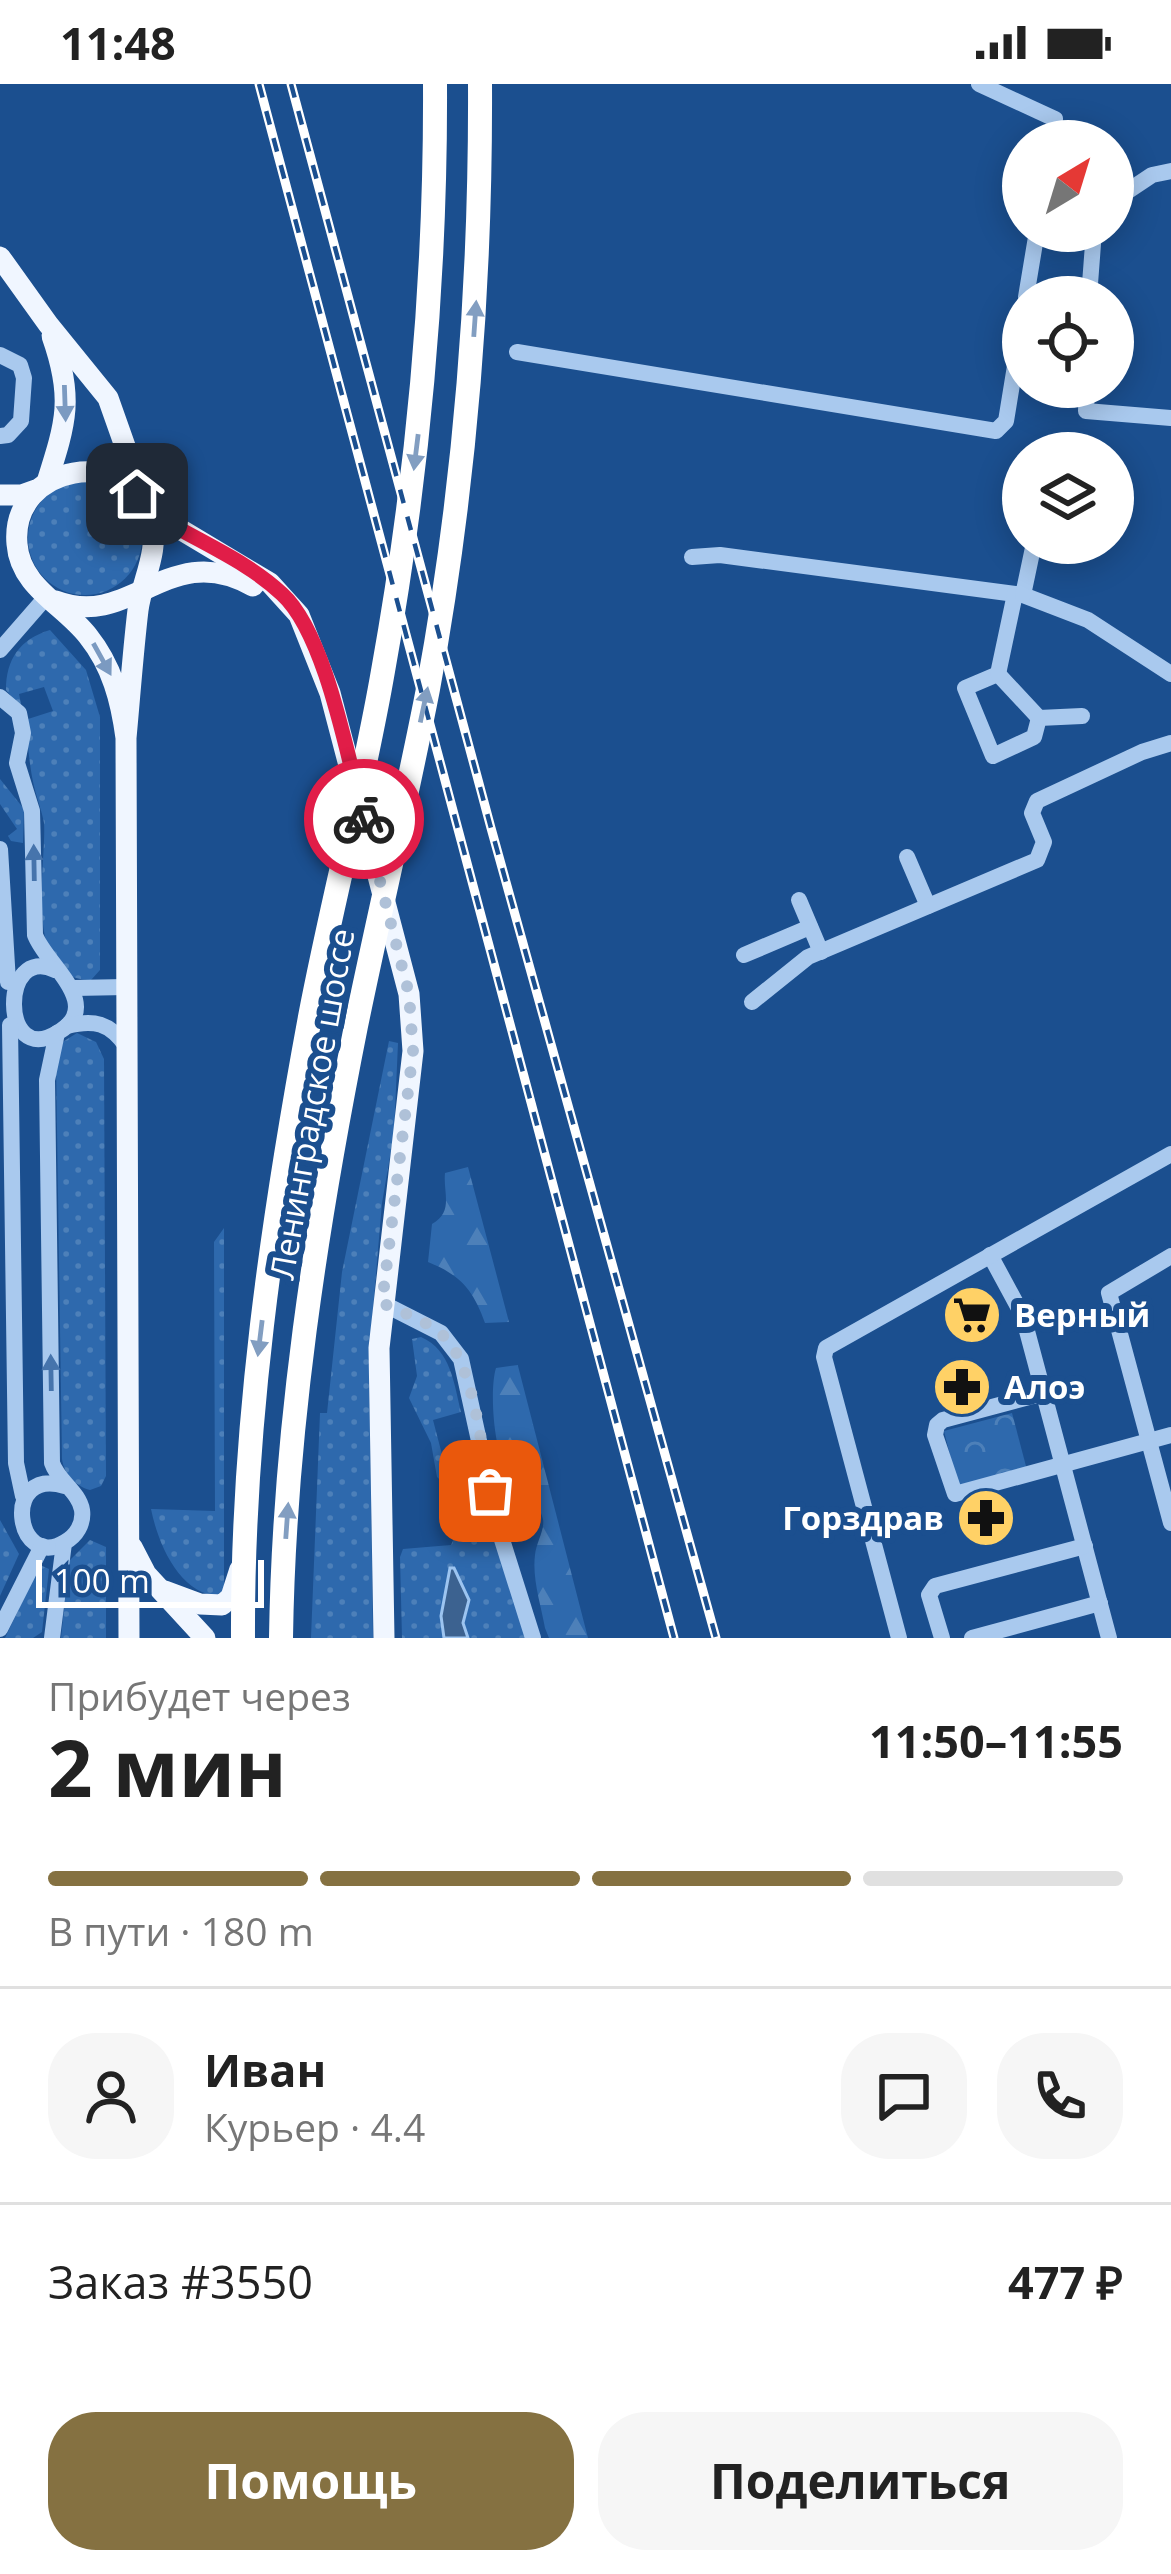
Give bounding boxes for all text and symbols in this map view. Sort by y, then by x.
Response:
text: 11:48 [60,12,176,73]
north arrow [1002,120,1134,252]
map controls [1002,120,1134,564]
button: locate [1002,276,1134,408]
one-way arrow [466,300,485,337]
one-way arrow [56,385,75,423]
button: layers [1002,432,1134,564]
one-way arrow [406,434,425,471]
pin [86,443,188,545]
icon: home [104,461,170,527]
one-way arrow [91,641,112,676]
one-way arrow [415,686,434,723]
courier [304,759,424,879]
icon: bike [331,786,397,852]
one-way arrow [24,843,44,881]
street label: Ленинградское шоссе [258,925,365,1283]
supermarket icon: Верный [941,1284,1003,1346]
place label: Верный [1014,1292,1150,1337]
one-way arrow [251,1320,270,1357]
one-way arrow [41,1353,61,1391]
pharmacy icon: Алоэ [931,1356,993,1418]
place label: Алоэ [1004,1364,1085,1409]
pin [439,1440,541,1542]
icon: bag [457,1458,523,1524]
pharmacy icon: Горздрав [955,1487,1017,1549]
place label: Горздрав [782,1495,944,1540]
one-way arrow [277,1502,296,1539]
scale bar [36,1554,264,1607]
text: 100 m [54,1558,150,1603]
text: Прибудет через [48,1669,351,1722]
text: 11:50–11:55 [869,1710,1123,1771]
text: 2 мин [48,1714,287,1820]
text: В пути · 180 m [48,1904,314,1957]
button: person [48,2033,174,2159]
button: chat [841,2033,967,2159]
button: phone [997,2033,1123,2159]
text: Иван [204,2039,326,2100]
text: Курьер · 4.4 [204,2100,425,2153]
text: Заказ #3550 [48,2251,313,2312]
text: 477 ₽ [1008,2251,1123,2312]
button: Помощь [48,2412,574,2550]
button: Поделиться [598,2412,1123,2550]

